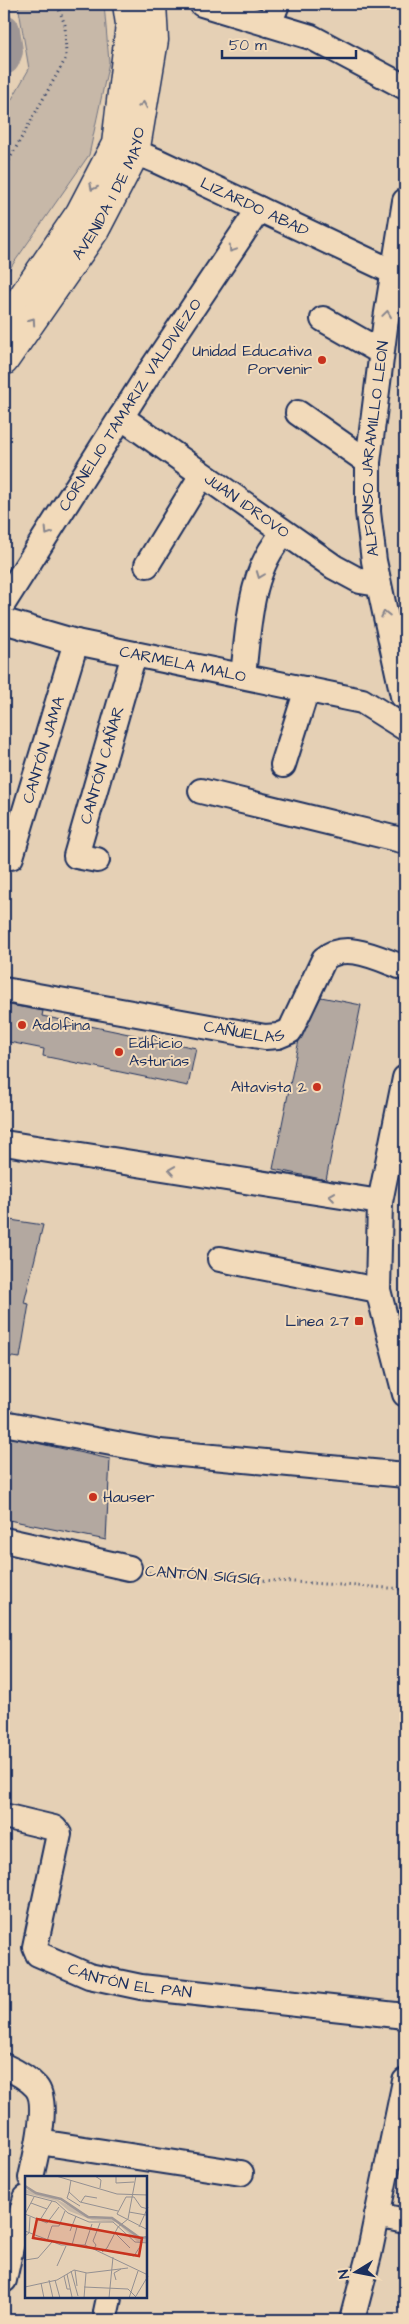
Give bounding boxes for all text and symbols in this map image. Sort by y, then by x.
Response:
scale bar [222,28,355,60]
text: 50 m [229,35,267,56]
one-way arrow [138,101,148,109]
street label: AVENIDA 1 DE MAYO [67,125,150,264]
street label: LIZARDO ABAD [197,172,312,242]
one-way arrow [89,182,99,191]
one-way arrow [229,244,238,253]
street label: CORNELIO TAMARIZ VALDIVIEZO [53,294,207,516]
one-way arrow [381,310,391,318]
one-way arrow [26,317,35,327]
street label: ALFONSO JARAMILLO LEON [357,339,394,558]
place label: Unidad Educativa Porvenir [192,340,312,380]
marker: Unidad Educativa Porvenir [316,354,328,366]
street label: JUAN IDROVO [200,468,294,544]
one-way arrow [45,527,54,536]
one-way arrow [256,570,266,579]
one-way arrow [380,609,391,618]
street label: CARMELA MALO [118,640,248,688]
street label: CANTÓN JAMA [17,694,70,806]
street label: CANTÓN CAÑAR [75,703,130,827]
place label: Adolfina [32,1014,90,1036]
street label: CAÑUELAS [202,1015,288,1048]
marker: Adolfina [16,1019,28,1031]
place label: Edificio Asturias [129,1032,189,1072]
marker: Edificio Asturias [113,1046,125,1058]
place label: Altavista 2 [231,1076,307,1098]
marker: Altavista 2 [311,1081,323,1093]
one-way arrow [167,1165,176,1175]
one-way arrow [328,1191,336,1202]
place label: Linea 27 [285,1310,349,1332]
marker: Linea 27 [353,1315,365,1327]
place label: Hauser [103,1486,155,1508]
marker: Hauser [87,1491,99,1503]
street label: CANTÓN SIGSIG [144,1560,262,1590]
street label: CANTÓN EL PAN [64,1957,193,2004]
inset map [25,2176,148,2299]
north arrow [332,2246,382,2296]
text: N [334,2268,355,2280]

